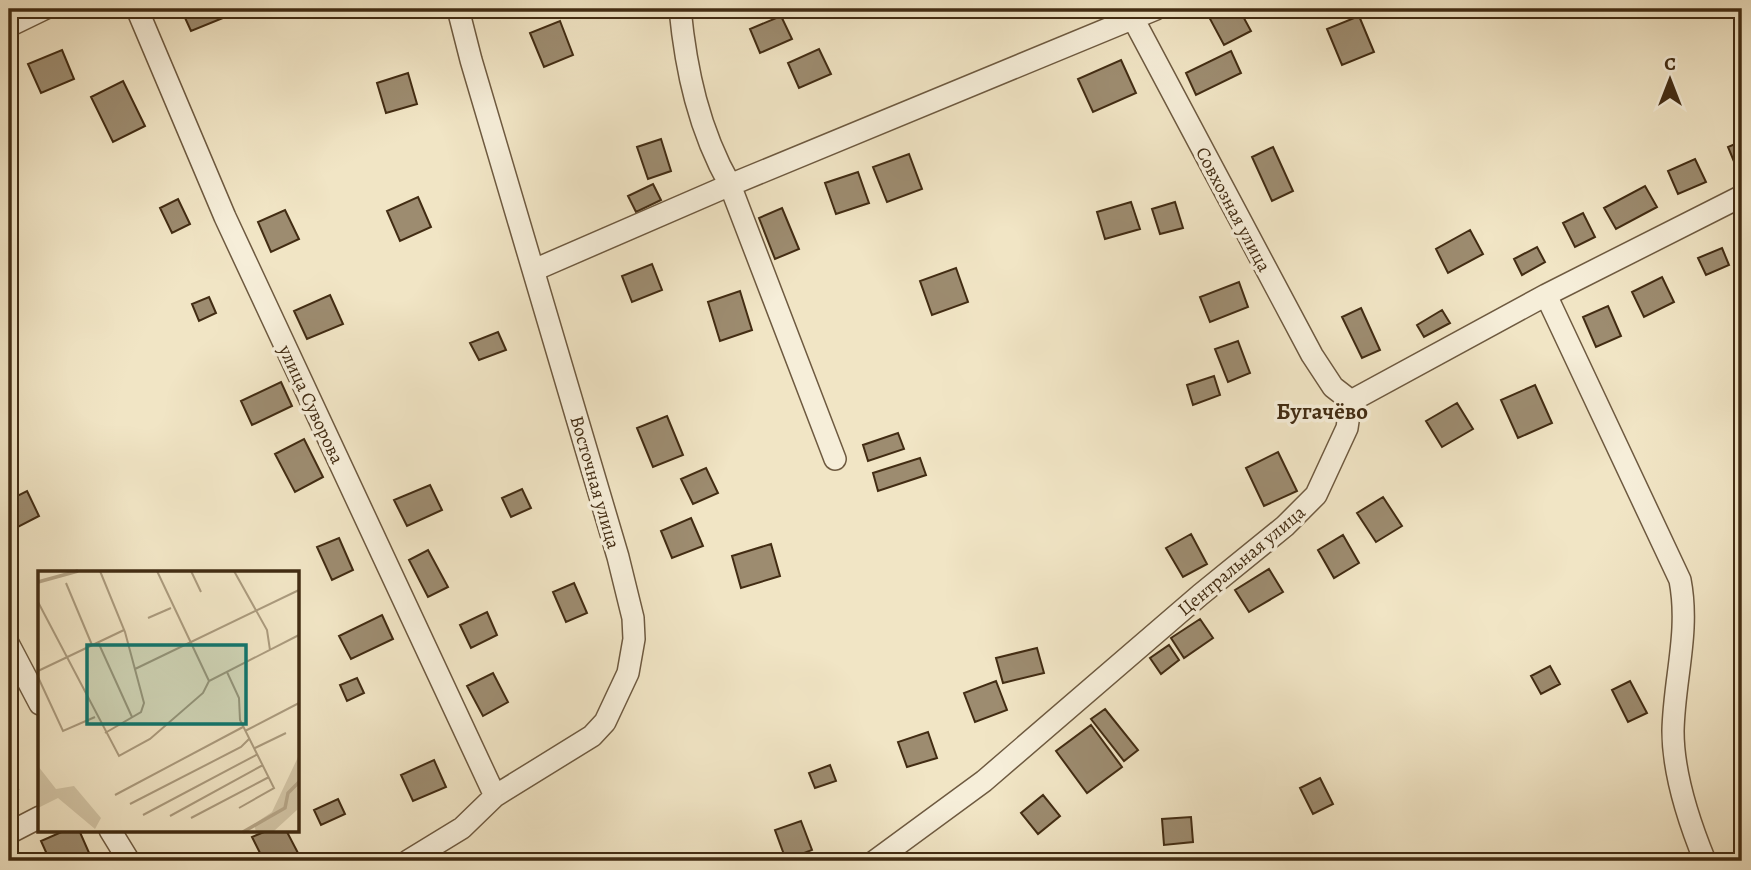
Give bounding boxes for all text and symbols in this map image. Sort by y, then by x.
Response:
north arrow [1636,46,1706,116]
text: С [1664,51,1676,77]
street label: Совхозная улица [1189,142,1277,277]
street label: улица Суворова [272,340,350,468]
district label: Бугачёво [1276,396,1368,427]
street label: Восточная улица [564,413,627,552]
street label: Центральная улица [1172,499,1311,622]
inset map [38,571,299,832]

